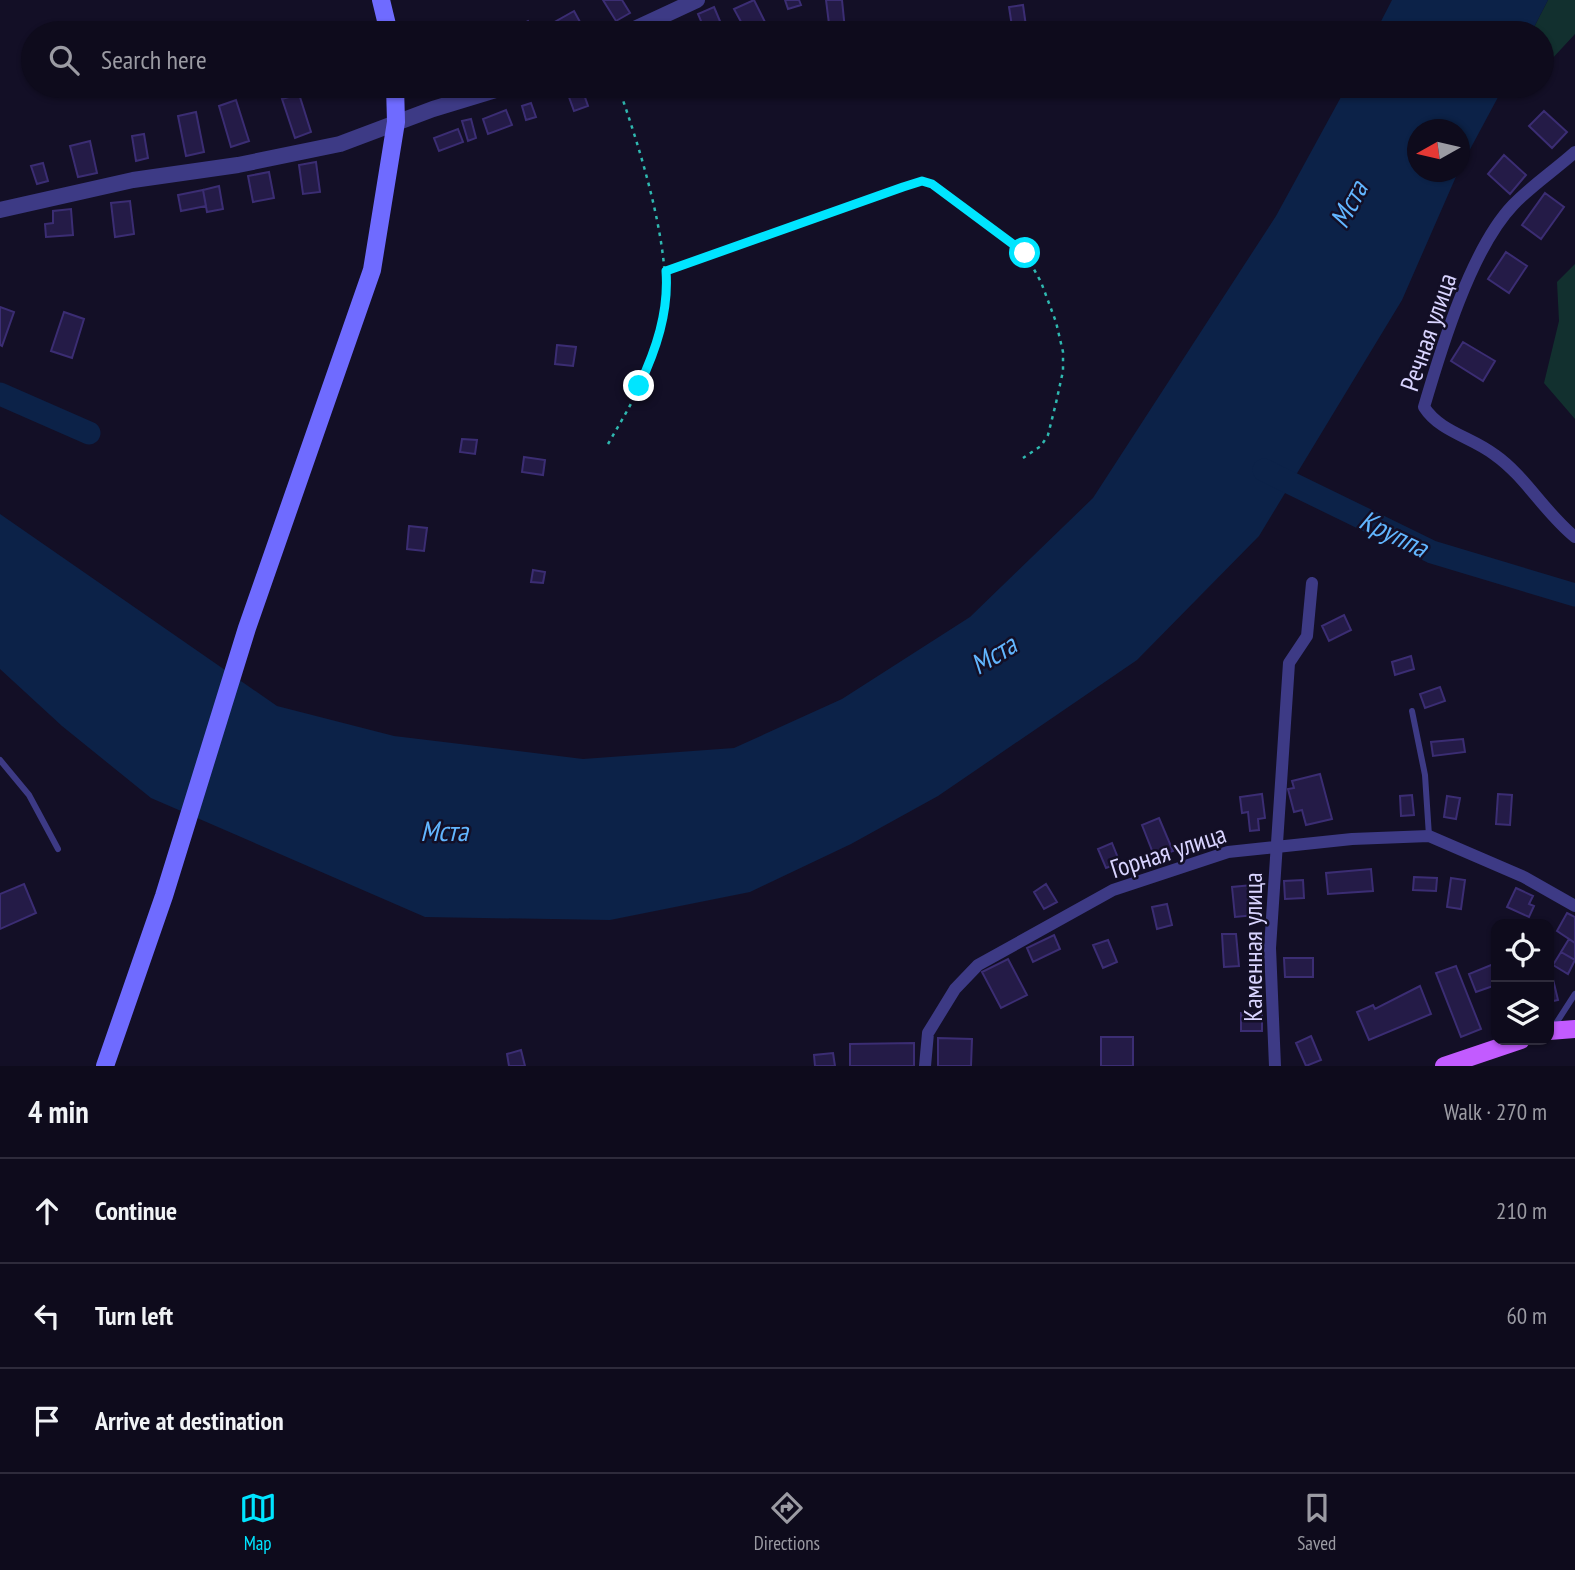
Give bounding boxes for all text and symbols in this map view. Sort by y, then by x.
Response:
search box [21,21,1554,98]
icon: search [45,41,83,79]
text: Search here [101,43,207,76]
north arrow [1407,119,1470,182]
water label: Мста [1320,173,1376,234]
route start [1009,237,1040,268]
street label: Речная улица [1392,269,1464,395]
route end [623,370,654,401]
water label: Круппа [1354,501,1436,566]
water label: Мста [963,625,1025,682]
water label: Мста [420,812,470,849]
street label: Горная улица [1106,817,1230,885]
street label: Каменная улица [1236,872,1269,1022]
map controls [1491,919,1554,1045]
button: locate [1491,919,1554,982]
button: layers [1491,982,1554,1045]
text: 4 min [28,1092,89,1131]
text: Walk · 270 m [1444,1097,1547,1126]
icon: ahead [28,1192,66,1230]
text: Continue [95,1194,177,1227]
text: 210 m [1496,1196,1547,1225]
icon: left [28,1297,66,1335]
text: Turn left [95,1299,173,1332]
text: 60 m [1506,1301,1547,1330]
icon: arrive [28,1402,66,1440]
text: Arrive at destination [95,1404,284,1437]
tab: Map [239,1489,277,1555]
tab: Directions [754,1489,820,1555]
tab: Saved [1297,1489,1336,1555]

